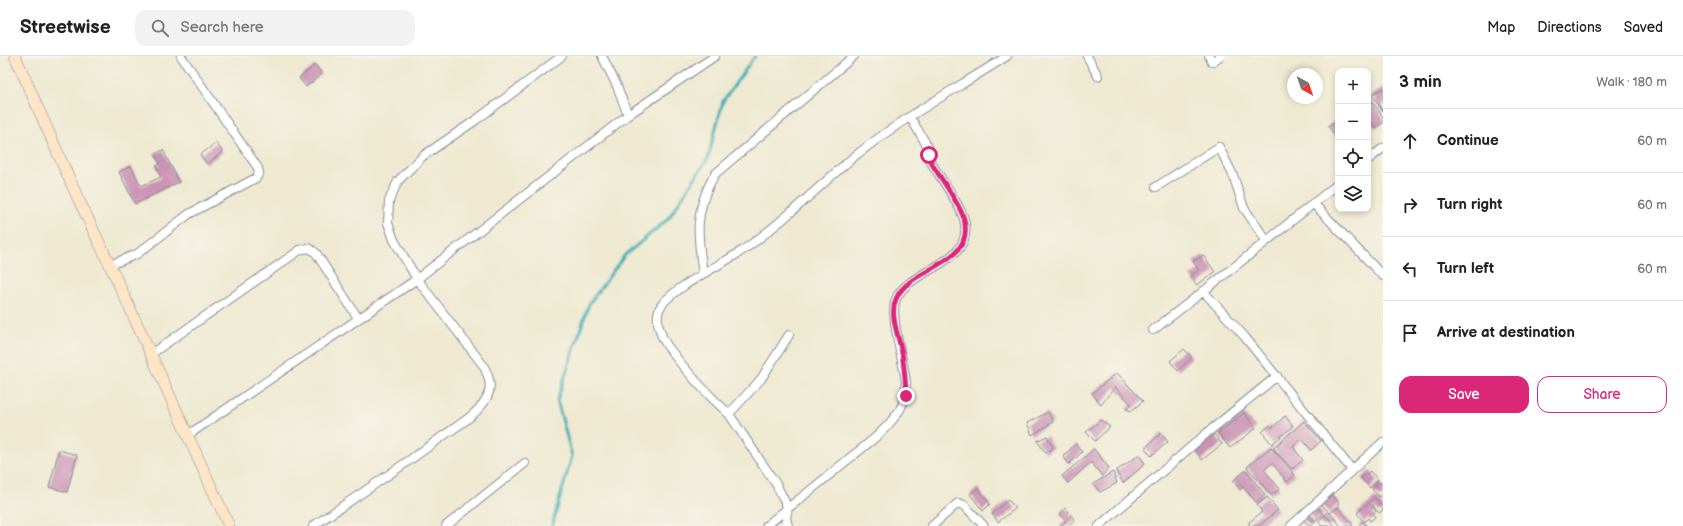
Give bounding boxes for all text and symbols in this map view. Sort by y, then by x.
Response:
search box [135,10,415,46]
text: Streetwise [20,16,111,39]
icon: search [149,17,171,39]
text: Search here [181,18,264,37]
text: Map [1487,19,1515,36]
text: Directions [1537,19,1602,36]
text: Saved [1624,19,1663,36]
north arrow [1287,68,1323,104]
map controls [1335,68,1371,212]
button: + [1335,68,1371,104]
text: 3 min [1399,72,1442,92]
text: Walk · 180 m [1596,74,1667,90]
button: − [1335,104,1371,140]
icon: ahead [1399,130,1421,152]
text: Continue [1437,131,1499,150]
text: 60 m [1637,133,1667,149]
button: locate [1335,140,1371,176]
route start [920,146,938,164]
button: layers [1335,176,1371,212]
icon: right [1399,194,1421,216]
text: Turn right [1437,195,1502,214]
text: 60 m [1637,197,1667,213]
icon: left [1399,258,1421,280]
text: Turn left [1437,259,1494,278]
text: 60 m [1637,261,1667,277]
icon: arrive [1399,322,1421,344]
text: Arrive at destination [1437,323,1575,342]
button: Save [1399,376,1529,413]
button: Share [1537,376,1667,413]
route end [897,387,915,405]

